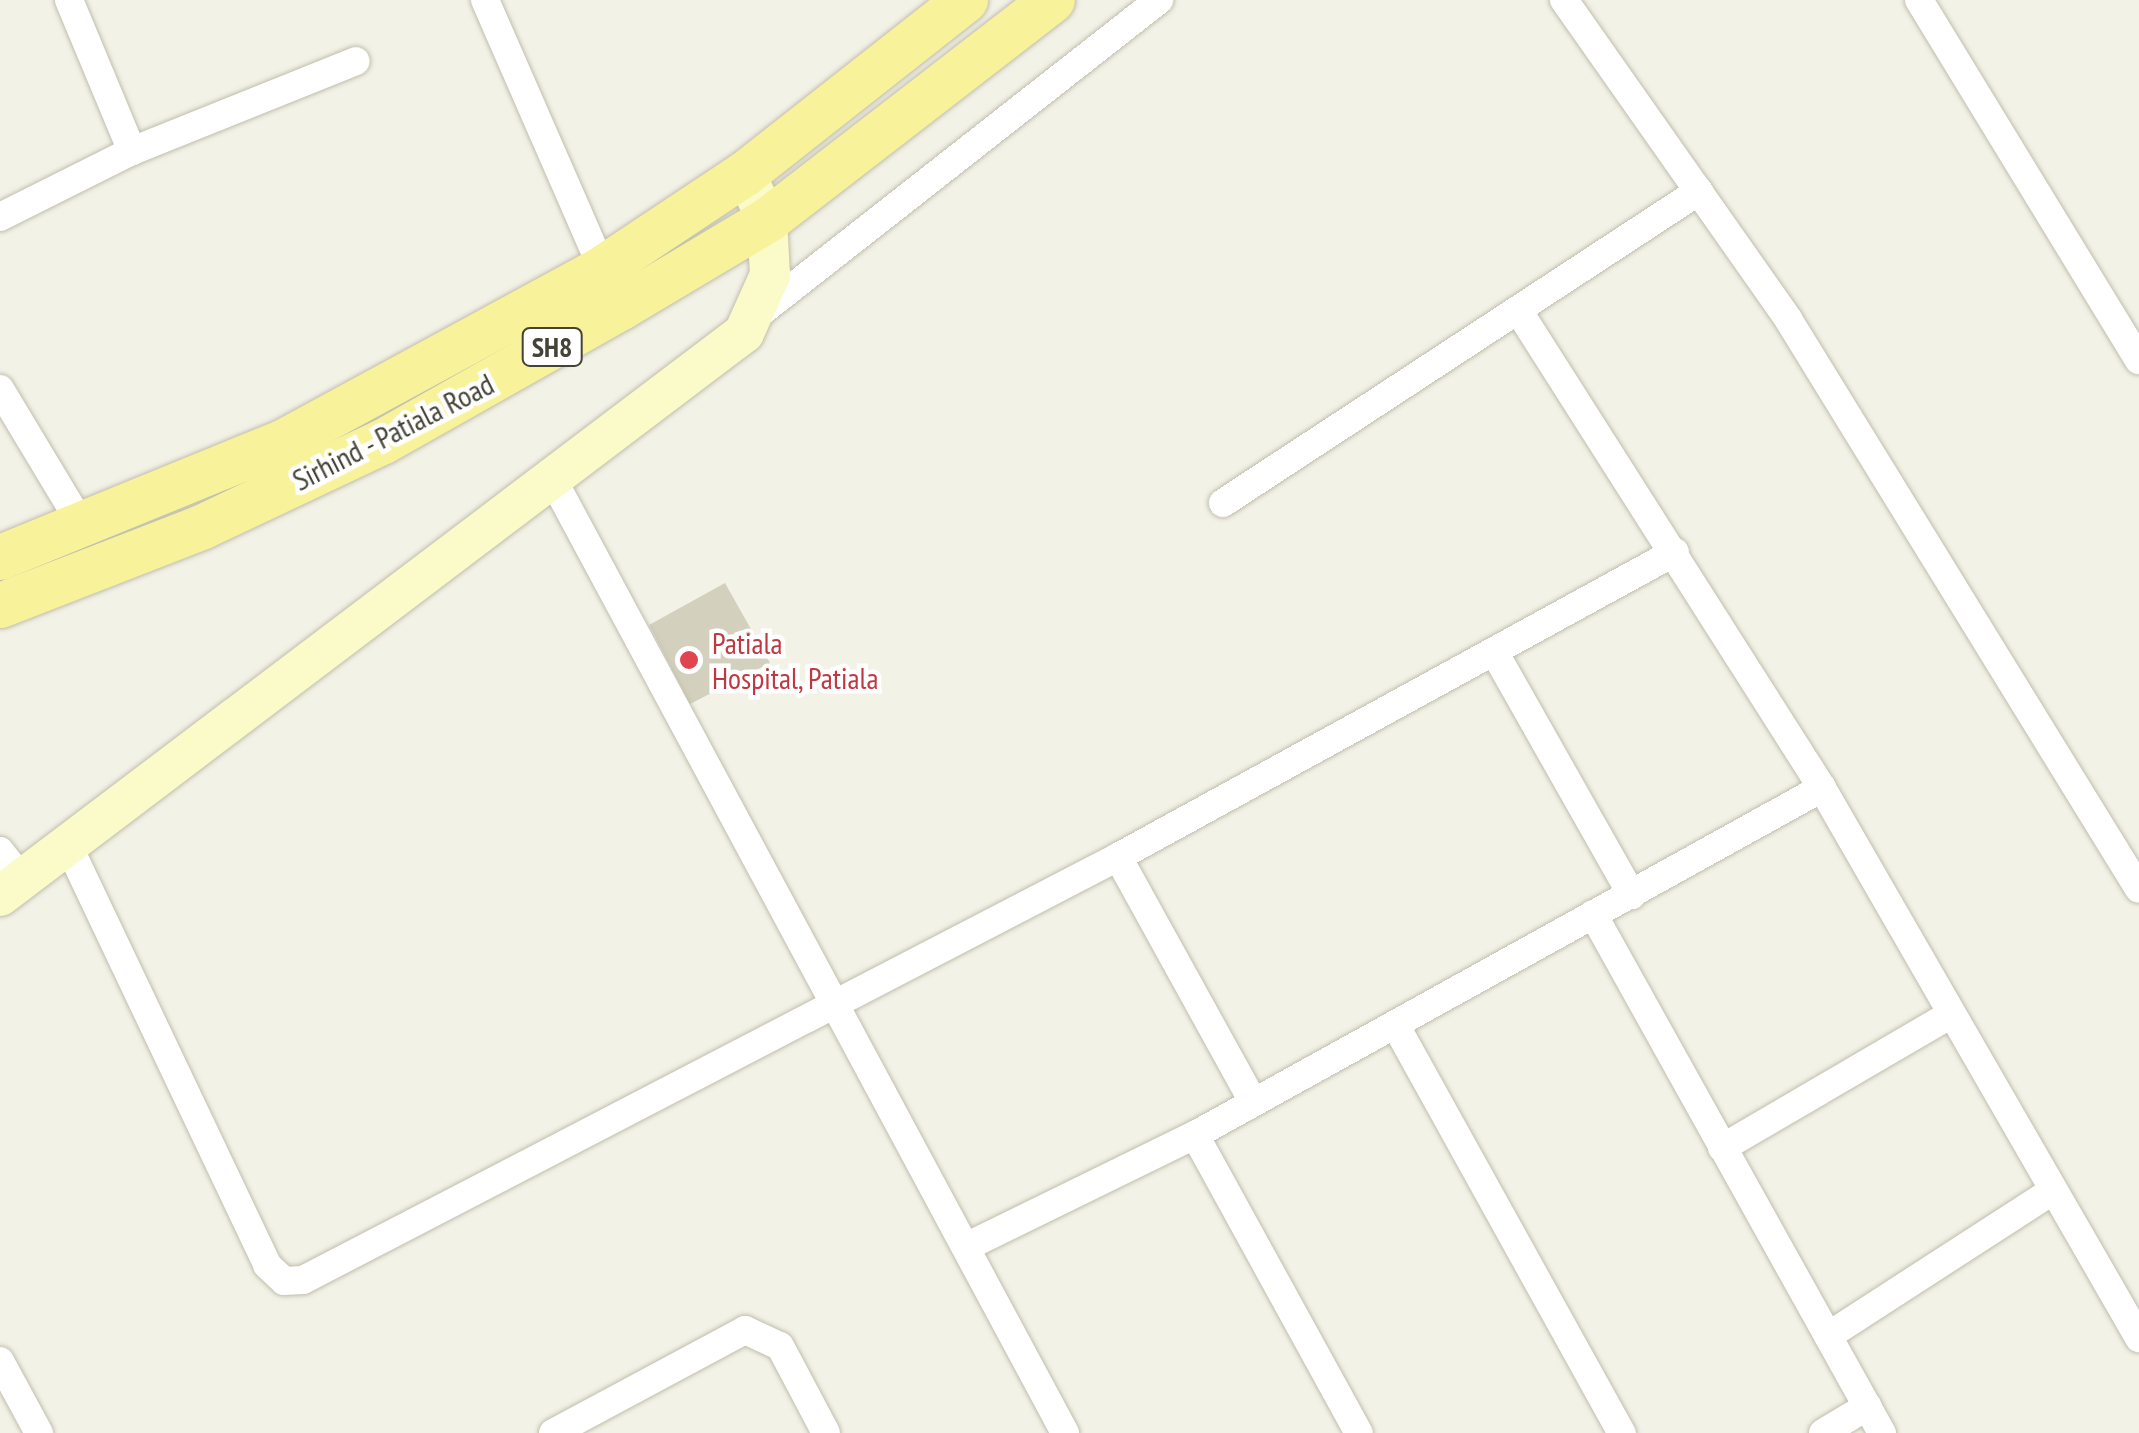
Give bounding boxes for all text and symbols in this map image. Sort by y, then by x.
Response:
road number: SH8 [520,324,584,370]
street label: Sirhind - Patiala Road [286,365,500,499]
place label: Patiala Hospital, Patiala [712,625,880,696]
marker: Patiala Hospital, Patiala [676,647,702,673]

